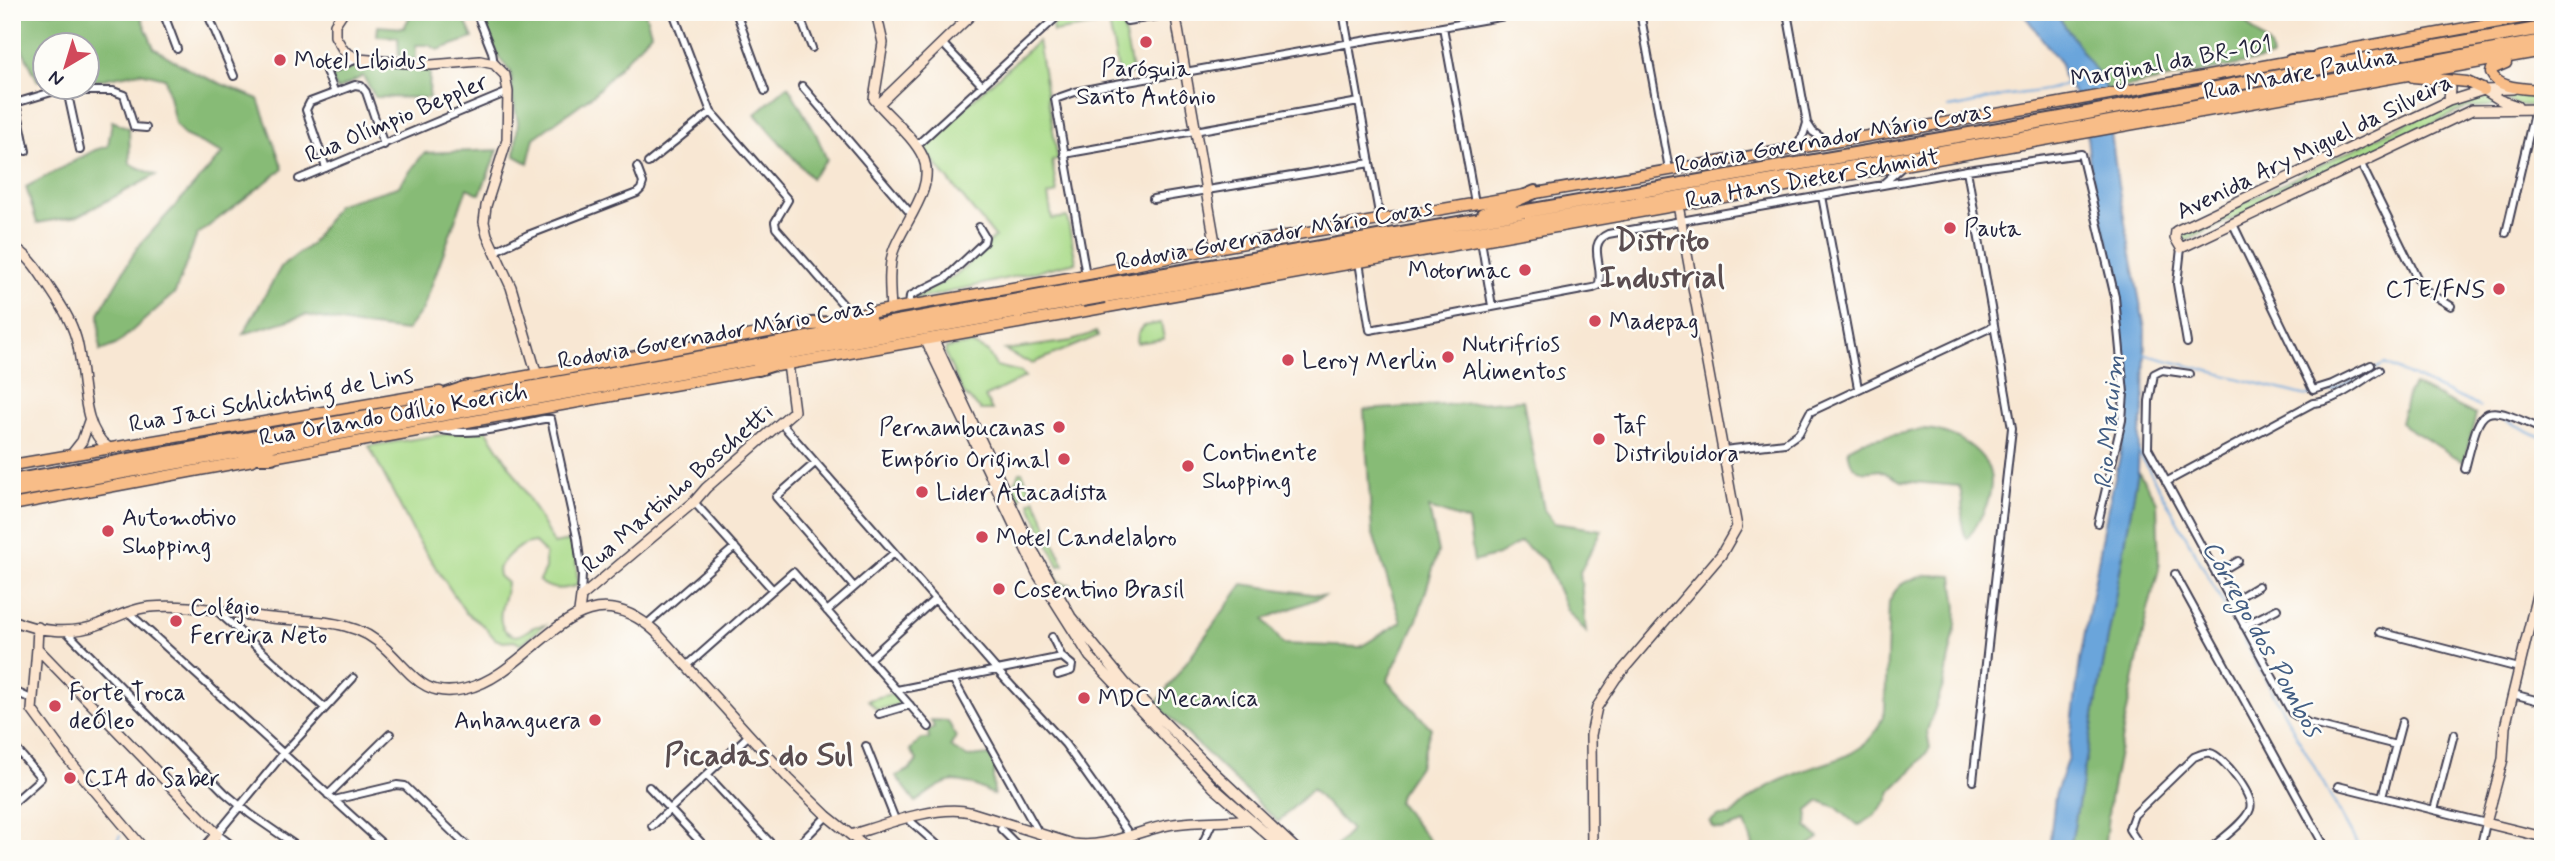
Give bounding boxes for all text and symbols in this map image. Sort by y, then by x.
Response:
street label: Marginal da BR-101 [2068,29,2275,97]
north arrow [32,32,102,102]
marker: Paróquia Santo Antônio [1138,34,1154,50]
street label: Rua Madre Paulina [2201,41,2400,108]
place label: Motel Libidus [294,46,427,77]
marker: Motel Libidus [272,52,288,68]
place label: Paróquia Santo Antônio [1076,54,1216,113]
text: N [44,64,69,92]
street label: Rua Olímpio Beppler [301,67,493,172]
street label: Avenida Ary Miguel da Silveira [2171,67,2458,228]
street label: Rodovia Governador Mário Covas [1672,95,1995,182]
street label: Rua Hans Dieter Schmidt [1683,142,1942,217]
street label: Rodovia Governador Mário Covas [1113,192,1436,279]
place label: Pauta [1964,214,2022,245]
district label: Distrito Industrial [1599,220,1725,299]
marker: Pauta [1942,220,1958,236]
place label: Motormac [1408,256,1511,287]
marker: Motormac [1517,262,1533,278]
place label: CTE/FNS [2386,275,2485,306]
marker: CTE/FNS [2491,281,2507,297]
street label: Rodovia Governador Mário Covas [555,291,878,378]
place label: Madepag [1609,307,1699,338]
marker: Madepag [1587,313,1603,329]
place label: Nutrifrios Alimentos [1462,329,1567,388]
place label: Leroy Merlin [1302,346,1437,377]
marker: Nutrifrios Alimentos [1440,349,1456,365]
marker: Leroy Merlin [1280,352,1296,368]
water label: Rio Maruim [2087,354,2133,491]
street label: Rua Jaci Schlichting de Lins [127,360,416,444]
street label: Rua Orlando Odílio Koerich [257,377,530,454]
street label: Rua Martinho Boschetti [576,397,780,581]
place label: Taf Distribuidora [1613,411,1739,470]
place label: Pernambucanas [879,413,1045,444]
marker: Pernambucanas [1051,419,1067,435]
marker: Taf Distribuidora [1591,431,1607,447]
place label: Continente Shopping [1202,438,1317,497]
place label: Empório Original [880,445,1050,479]
marker: Empório Original [1056,451,1072,467]
marker: Continente Shopping [1180,458,1196,474]
place label: Lider Atacadista [936,478,1108,509]
marker: Lider Atacadista [914,484,930,500]
place label: Automotivo Shopping [122,503,236,562]
marker: Automotivo Shopping [100,523,116,539]
place label: Motel Candelabro [996,523,1177,554]
marker: Motel Candelabro [974,529,990,545]
water label: Córrego dos Pombos [2192,535,2331,746]
place label: Cosentino Brasil [1013,575,1184,606]
marker: Cosentino Brasil [991,581,1007,597]
place label: Colégio Ferreira Neto [190,593,327,652]
marker: Colégio Ferreira Neto [168,613,184,629]
place label: Forte Troca deÓleo [69,678,186,737]
place label: MDC Mecanica [1098,684,1259,715]
marker: MDC Mecanica [1076,690,1092,706]
marker: Forte Troca deÓleo [47,698,63,714]
place label: Anhanguera [454,706,581,737]
marker: Anhanguera [587,712,603,728]
district label: Picadas do Sul [664,735,854,777]
place label: CIA do Saber [84,764,220,795]
marker: CIA do Saber [62,770,78,786]

